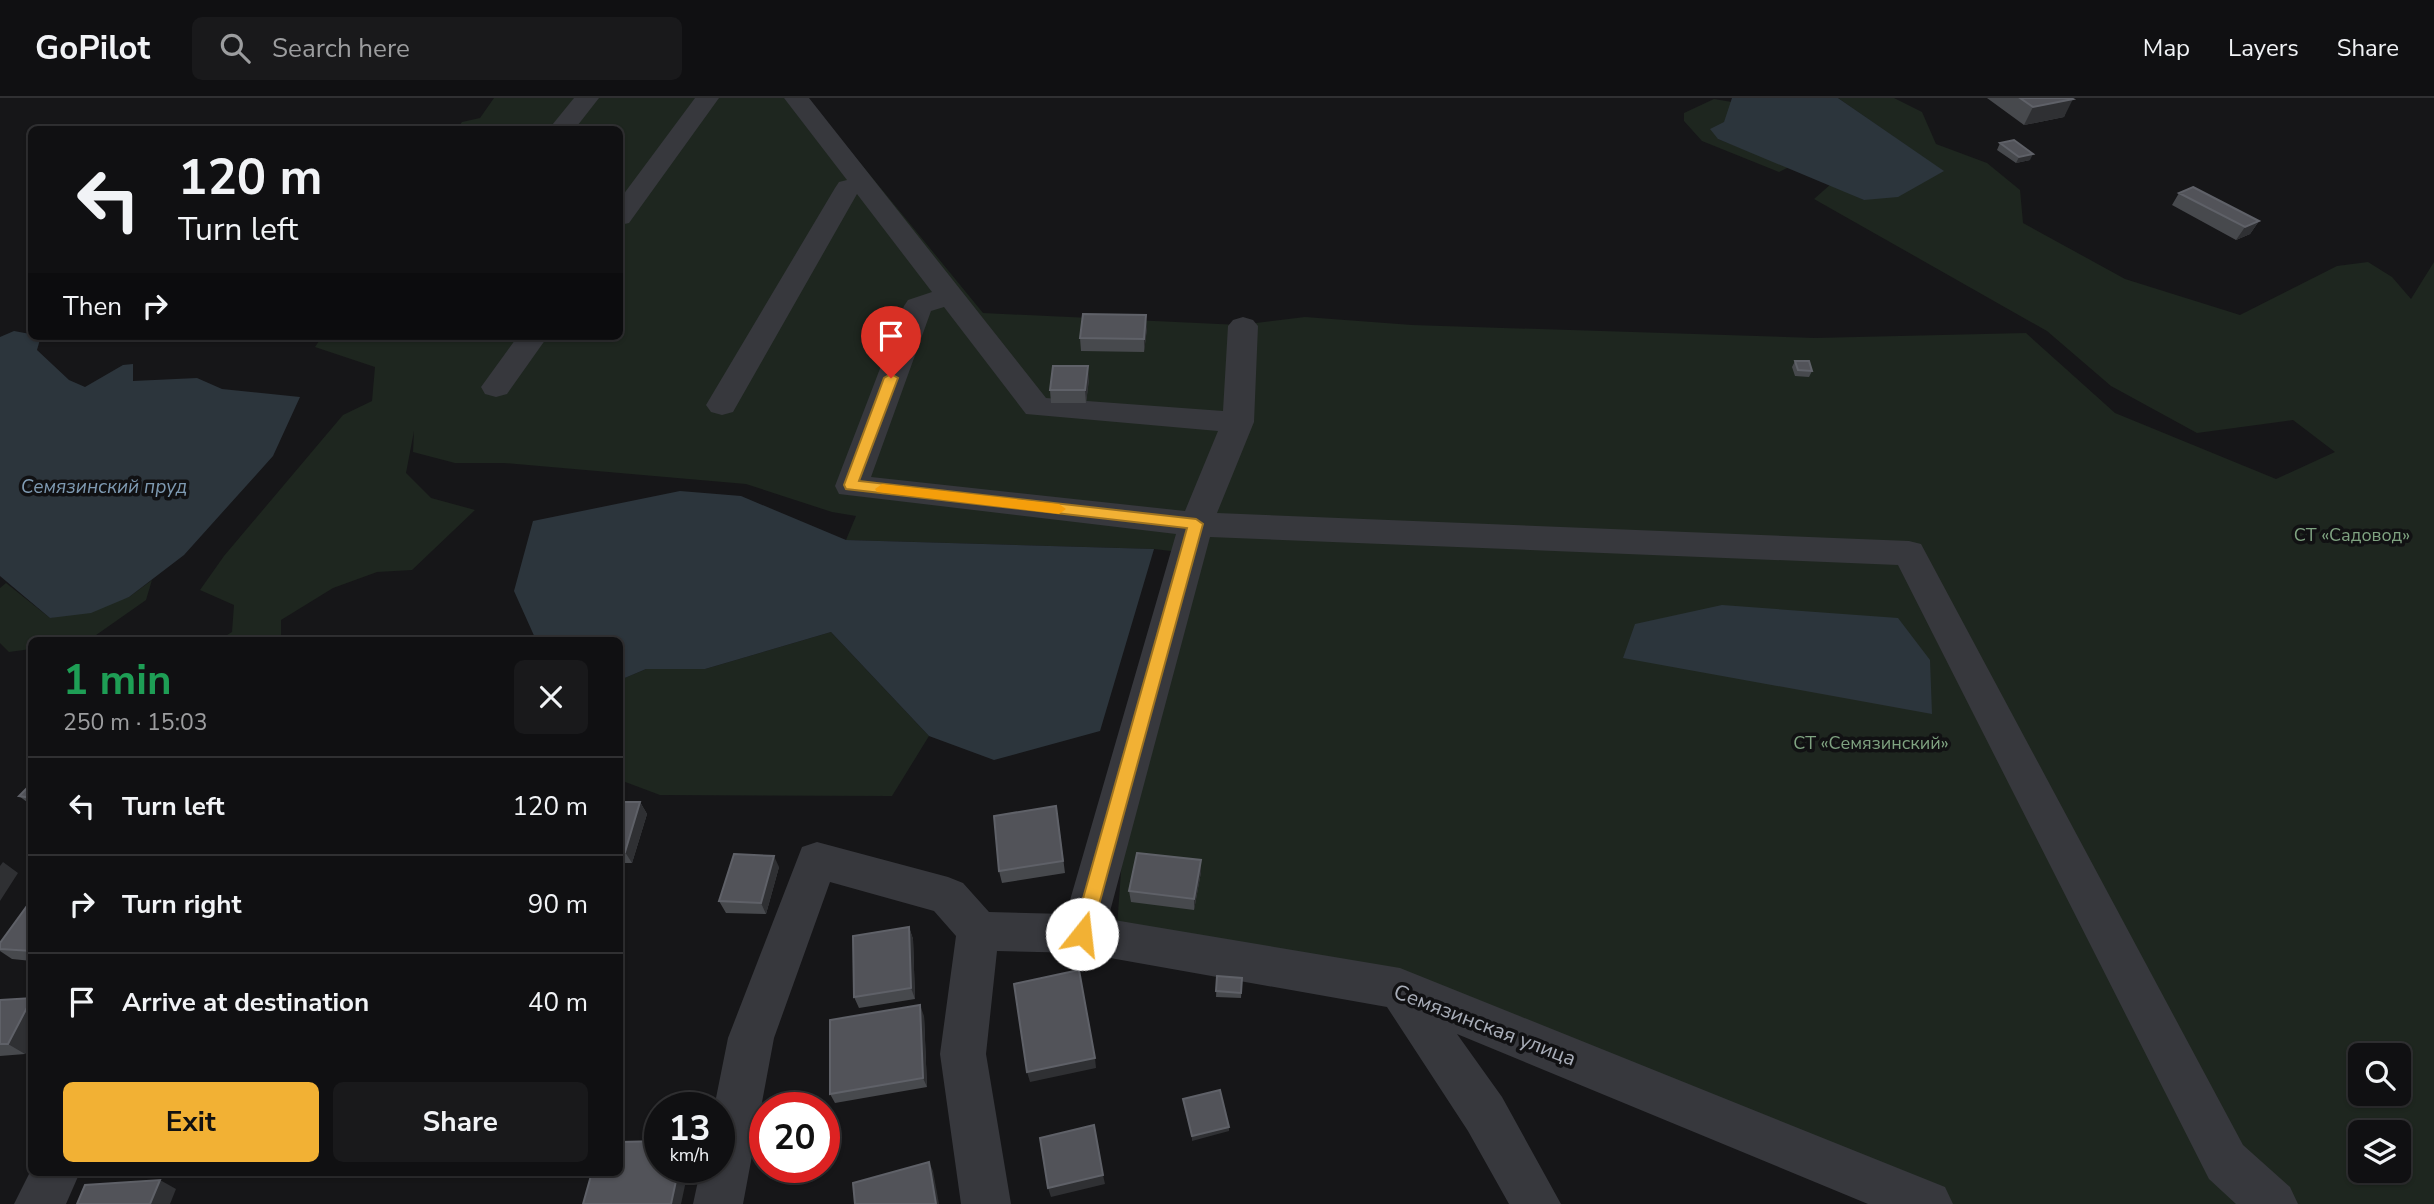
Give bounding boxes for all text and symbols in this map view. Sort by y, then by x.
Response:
search box [192,17,682,80]
text: GoPilot [35,26,150,71]
icon: search [216,29,254,67]
text: Search here [272,31,410,66]
text: Map [2143,32,2190,64]
text: Layers [2228,32,2299,64]
text: Share [2337,32,2399,64]
text: 120 m [178,144,322,211]
icon: left [63,154,154,245]
text: Turn left [178,208,298,251]
icon: right [136,287,174,325]
text: Then [63,289,122,324]
pin [861,306,921,378]
icon: arrive [872,317,910,355]
water label: Семязинский пруд [21,474,187,500]
park label: СТ «Садовод» [2294,523,2410,547]
text: 1 min [63,652,172,709]
button: close [514,660,588,734]
text: 250 m · 15:03 [63,707,208,738]
park label: СТ «Семязинский» [1793,731,1949,755]
icon: left [63,787,101,825]
text: Turn left [122,789,225,824]
text: 120 m [512,789,588,824]
icon: right [63,885,101,923]
text: Turn right [122,887,241,922]
text: 90 m [528,887,588,922]
position arrow [1045,897,1119,971]
street label: Семязинская улица [1390,977,1580,1073]
icon: arrive [63,983,101,1021]
text: Arrive at destination [122,985,369,1020]
text: 40 m [528,985,588,1020]
map controls [2348,1043,2411,1183]
button: search [2348,1043,2411,1106]
button: Exit [63,1082,319,1162]
button: Share [333,1082,588,1162]
speed limit sign: 20 [749,1092,840,1183]
text: 13 [668,1105,711,1152]
button: layers [2348,1120,2411,1183]
text: km/h [670,1143,709,1167]

